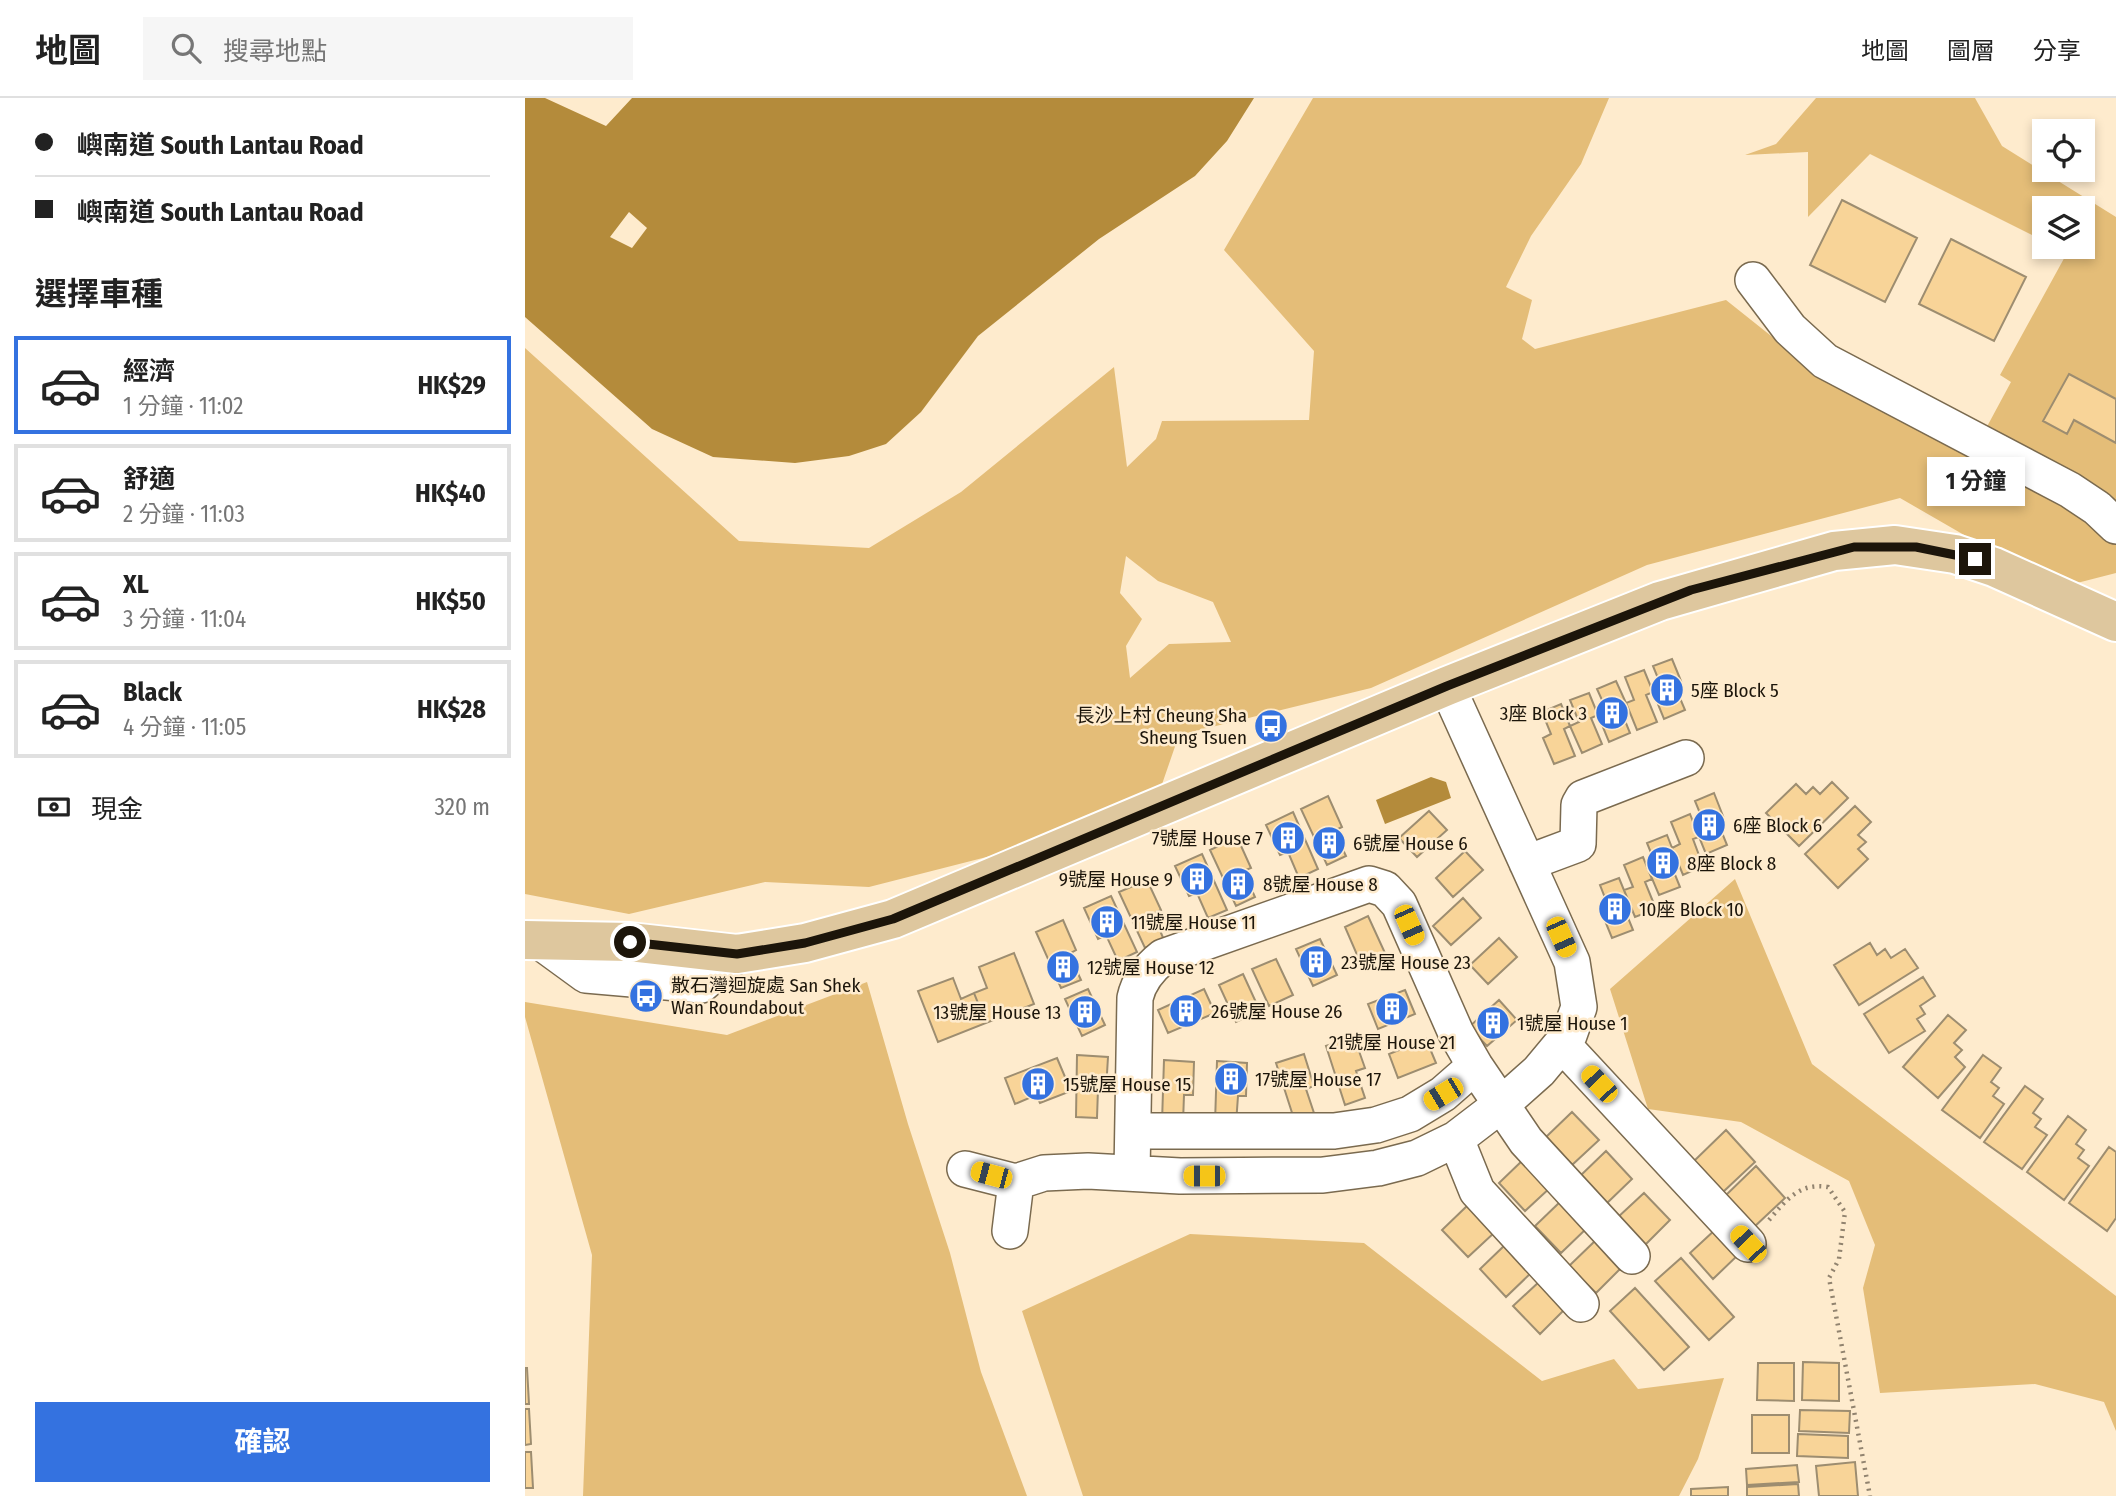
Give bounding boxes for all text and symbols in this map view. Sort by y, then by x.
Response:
search box [143,17,633,80]
icon: search [167,29,205,67]
text: 地圖 [35,31,101,71]
text: 搜尋地點 [223,36,327,67]
text: 地圖 [1861,37,1909,65]
text: 圖層 [1947,37,1995,65]
text: 分享 [2033,37,2081,65]
map controls [2032,119,2095,259]
button: locate [2032,119,2095,182]
text: 嶼南道 South Lantau Road [77,130,364,161]
button: layers [2032,196,2095,259]
text: 嶼南道 South Lantau Road [77,197,364,228]
text: 選擇車種 [35,275,163,313]
icon: car [39,354,102,417]
text: 經濟 [123,356,175,387]
text: HK$29 [417,370,486,401]
text: 1 分鐘 · 11:02 [123,392,243,420]
callout: 1 分鐘 [1926,458,2024,506]
icon: car [39,462,102,525]
text: 舒適 [123,464,175,495]
text: 1 分鐘 [1946,467,2006,495]
text: HK$40 [415,478,486,509]
text: 2 分鐘 · 11:03 [123,500,245,528]
route end [1959,543,1991,575]
text: XL [123,569,149,600]
icon: car [39,570,102,633]
text: HK$50 [416,586,486,617]
text: 3 分鐘 · 11:04 [123,605,246,633]
building icon: 5座 Block 5 [1648,671,1686,709]
text: Black [123,677,182,708]
icon: car [39,678,102,741]
place label: 5座 Block 5 [1691,679,1779,702]
text: HK$28 [417,694,486,725]
building icon: 3座 Block 3 [1593,694,1631,732]
place label: 3座 Block 3 [1500,702,1587,725]
place label: 長沙上村 Cheung Sha Sheung Tsuen [1076,704,1247,749]
bus stop icon: 長沙上村 Cheung Sha Sheung Tsuen [1252,707,1290,745]
text: 4 分鐘 · 11:05 [123,713,246,741]
icon: cash [35,788,73,826]
text: 320 m [435,793,490,821]
text: 現金 [91,794,143,825]
building icon: 6座 Block 6 [1690,806,1728,844]
place label: 6座 Block 6 [1733,814,1822,837]
building icon: 7號屋 House 7 [1269,819,1307,857]
building icon: 6號屋 House 6 [1310,824,1348,862]
place label: 7號屋 House 7 [1152,827,1263,850]
place label: 6號屋 House 6 [1353,832,1468,855]
building icon: 8座 Block 8 [1644,844,1682,882]
place label: 8座 Block 8 [1687,852,1776,875]
building icon: 9號屋 House 9 [1178,860,1216,898]
building icon: 8號屋 House 8 [1219,865,1257,903]
place label: 9號屋 House 9 [1059,868,1173,891]
place label: 8號屋 House 8 [1263,873,1378,896]
building icon: 10座 Block 10 [1596,890,1634,928]
place label: 10座 Block 10 [1639,898,1744,921]
car [1391,902,1428,948]
building icon: 11號屋 House 11 [1088,903,1126,941]
place label: 11號屋 House 11 [1131,911,1256,934]
car [1543,914,1580,960]
route start [614,926,646,958]
building icon: 23號屋 House 23 [1297,943,1335,981]
building icon: 12號屋 House 12 [1044,948,1082,986]
place label: 23號屋 House 23 [1341,951,1471,974]
place label: 12號屋 House 12 [1087,956,1214,979]
place label: 散石灣迴旋處 San Shek Wan Roundabout [671,974,861,1019]
bus stop icon: 散石灣迴旋處 San Shek Wan Roundabout [627,977,665,1015]
building icon: 21號屋 House 21 [1373,990,1411,1028]
building icon: 26號屋 House 26 [1167,992,1205,1030]
building icon: 13號屋 House 13 [1066,993,1104,1031]
place label: 26號屋 House 26 [1211,1000,1342,1023]
place label: 13號屋 House 13 [933,1001,1061,1024]
building icon: 1號屋 House 1 [1474,1004,1512,1042]
place label: 1號屋 House 1 [1517,1012,1628,1035]
place label: 21號屋 House 21 [1329,1031,1455,1054]
building icon: 17號屋 House 17 [1212,1060,1250,1098]
car [1577,1061,1622,1107]
building icon: 15號屋 House 15 [1019,1065,1057,1103]
place label: 17號屋 House 17 [1255,1068,1381,1091]
place label: 15號屋 House 15 [1063,1073,1191,1096]
car [1420,1074,1467,1114]
car [968,1159,1015,1191]
car [1184,1166,1226,1187]
car [1726,1221,1771,1267]
button: 確認 [35,1402,490,1482]

